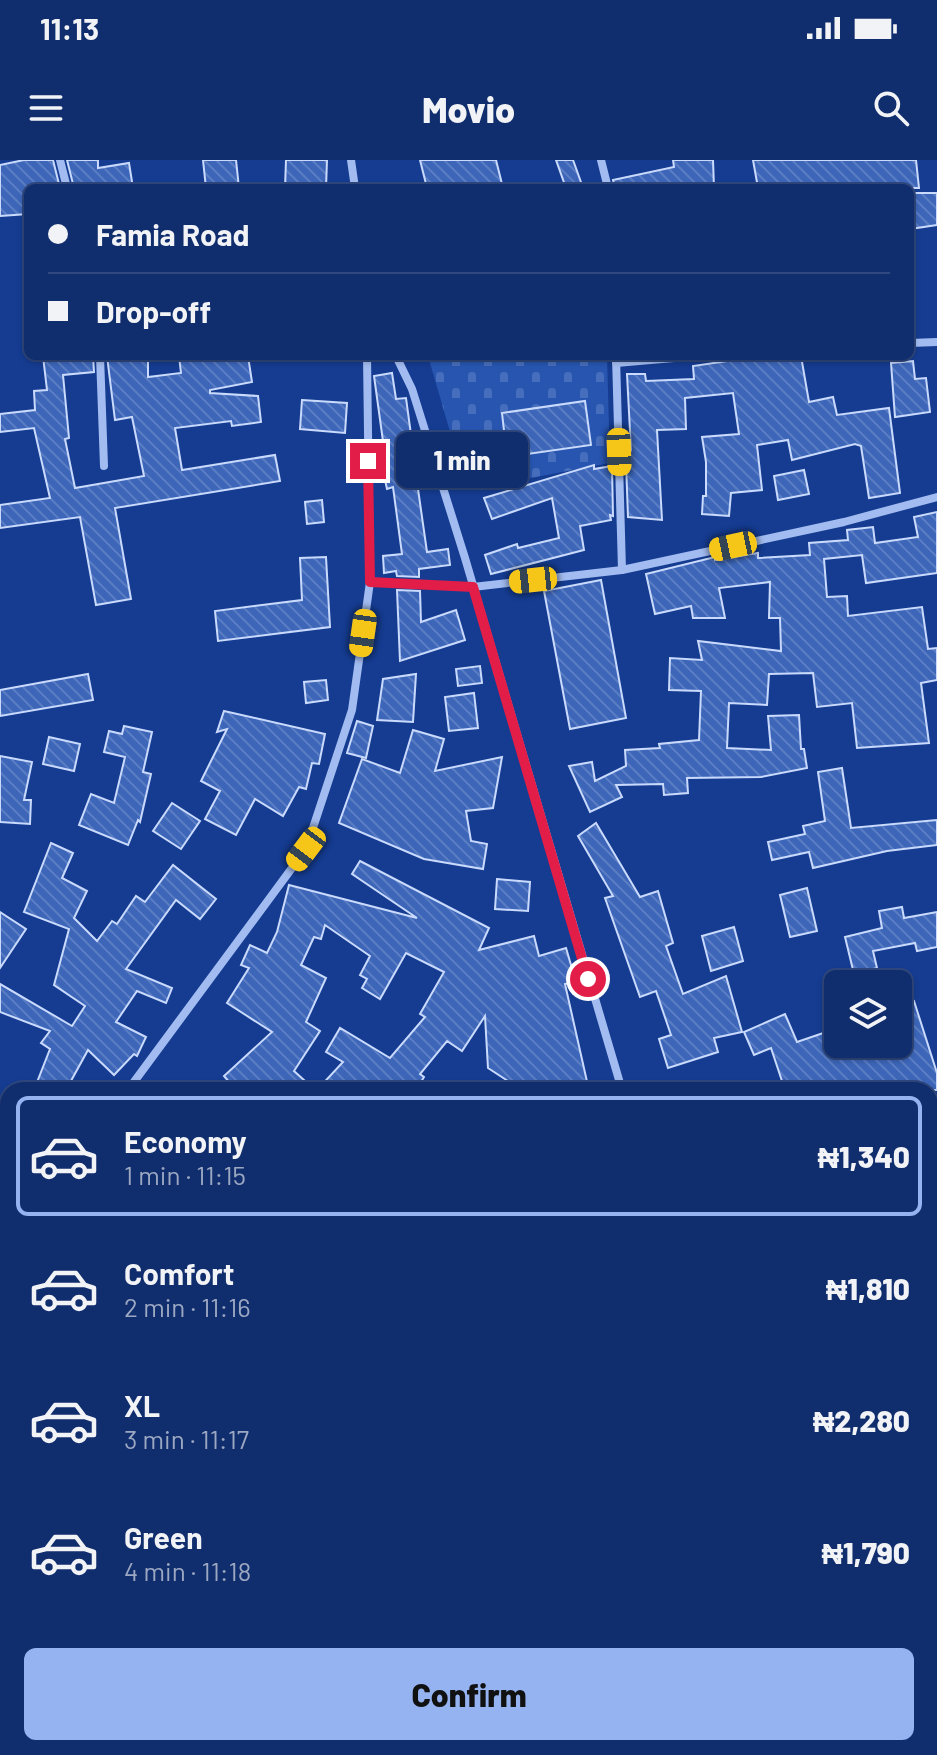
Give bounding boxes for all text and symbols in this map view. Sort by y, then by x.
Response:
text: 11:13 [40,10,99,46]
icon: menu [24,86,68,130]
icon: search [869,86,913,130]
text: Movio [422,87,515,130]
text: Famia Road [96,216,249,252]
text: Drop-off [96,293,211,329]
car [606,428,632,476]
callout: 1 min [396,433,528,489]
route end [350,443,386,479]
text: 1 min [433,444,491,475]
car [707,529,759,563]
car [508,566,558,594]
car [348,608,378,658]
car [282,823,330,875]
route start [570,961,606,997]
map controls [824,970,912,1058]
button: layers [824,970,912,1058]
icon: car [28,1120,100,1192]
text: Economy [124,1123,247,1159]
text: ₦1,340 [817,1138,910,1174]
text: 1 min · 11:15 [124,1159,246,1190]
icon: car [28,1252,100,1324]
text: Comfort [124,1255,234,1291]
text: ₦1,810 [826,1270,910,1306]
text: 2 min · 11:16 [124,1291,251,1322]
icon: car [28,1384,100,1456]
text: XL [124,1387,160,1423]
text: ₦2,280 [813,1402,910,1438]
text: 3 min · 11:17 [124,1423,249,1454]
icon: car [28,1516,100,1588]
text: Green [124,1519,203,1555]
text: ₦1,790 [821,1534,910,1570]
text: 4 min · 11:18 [124,1555,251,1586]
button: Confirm [24,1648,914,1740]

